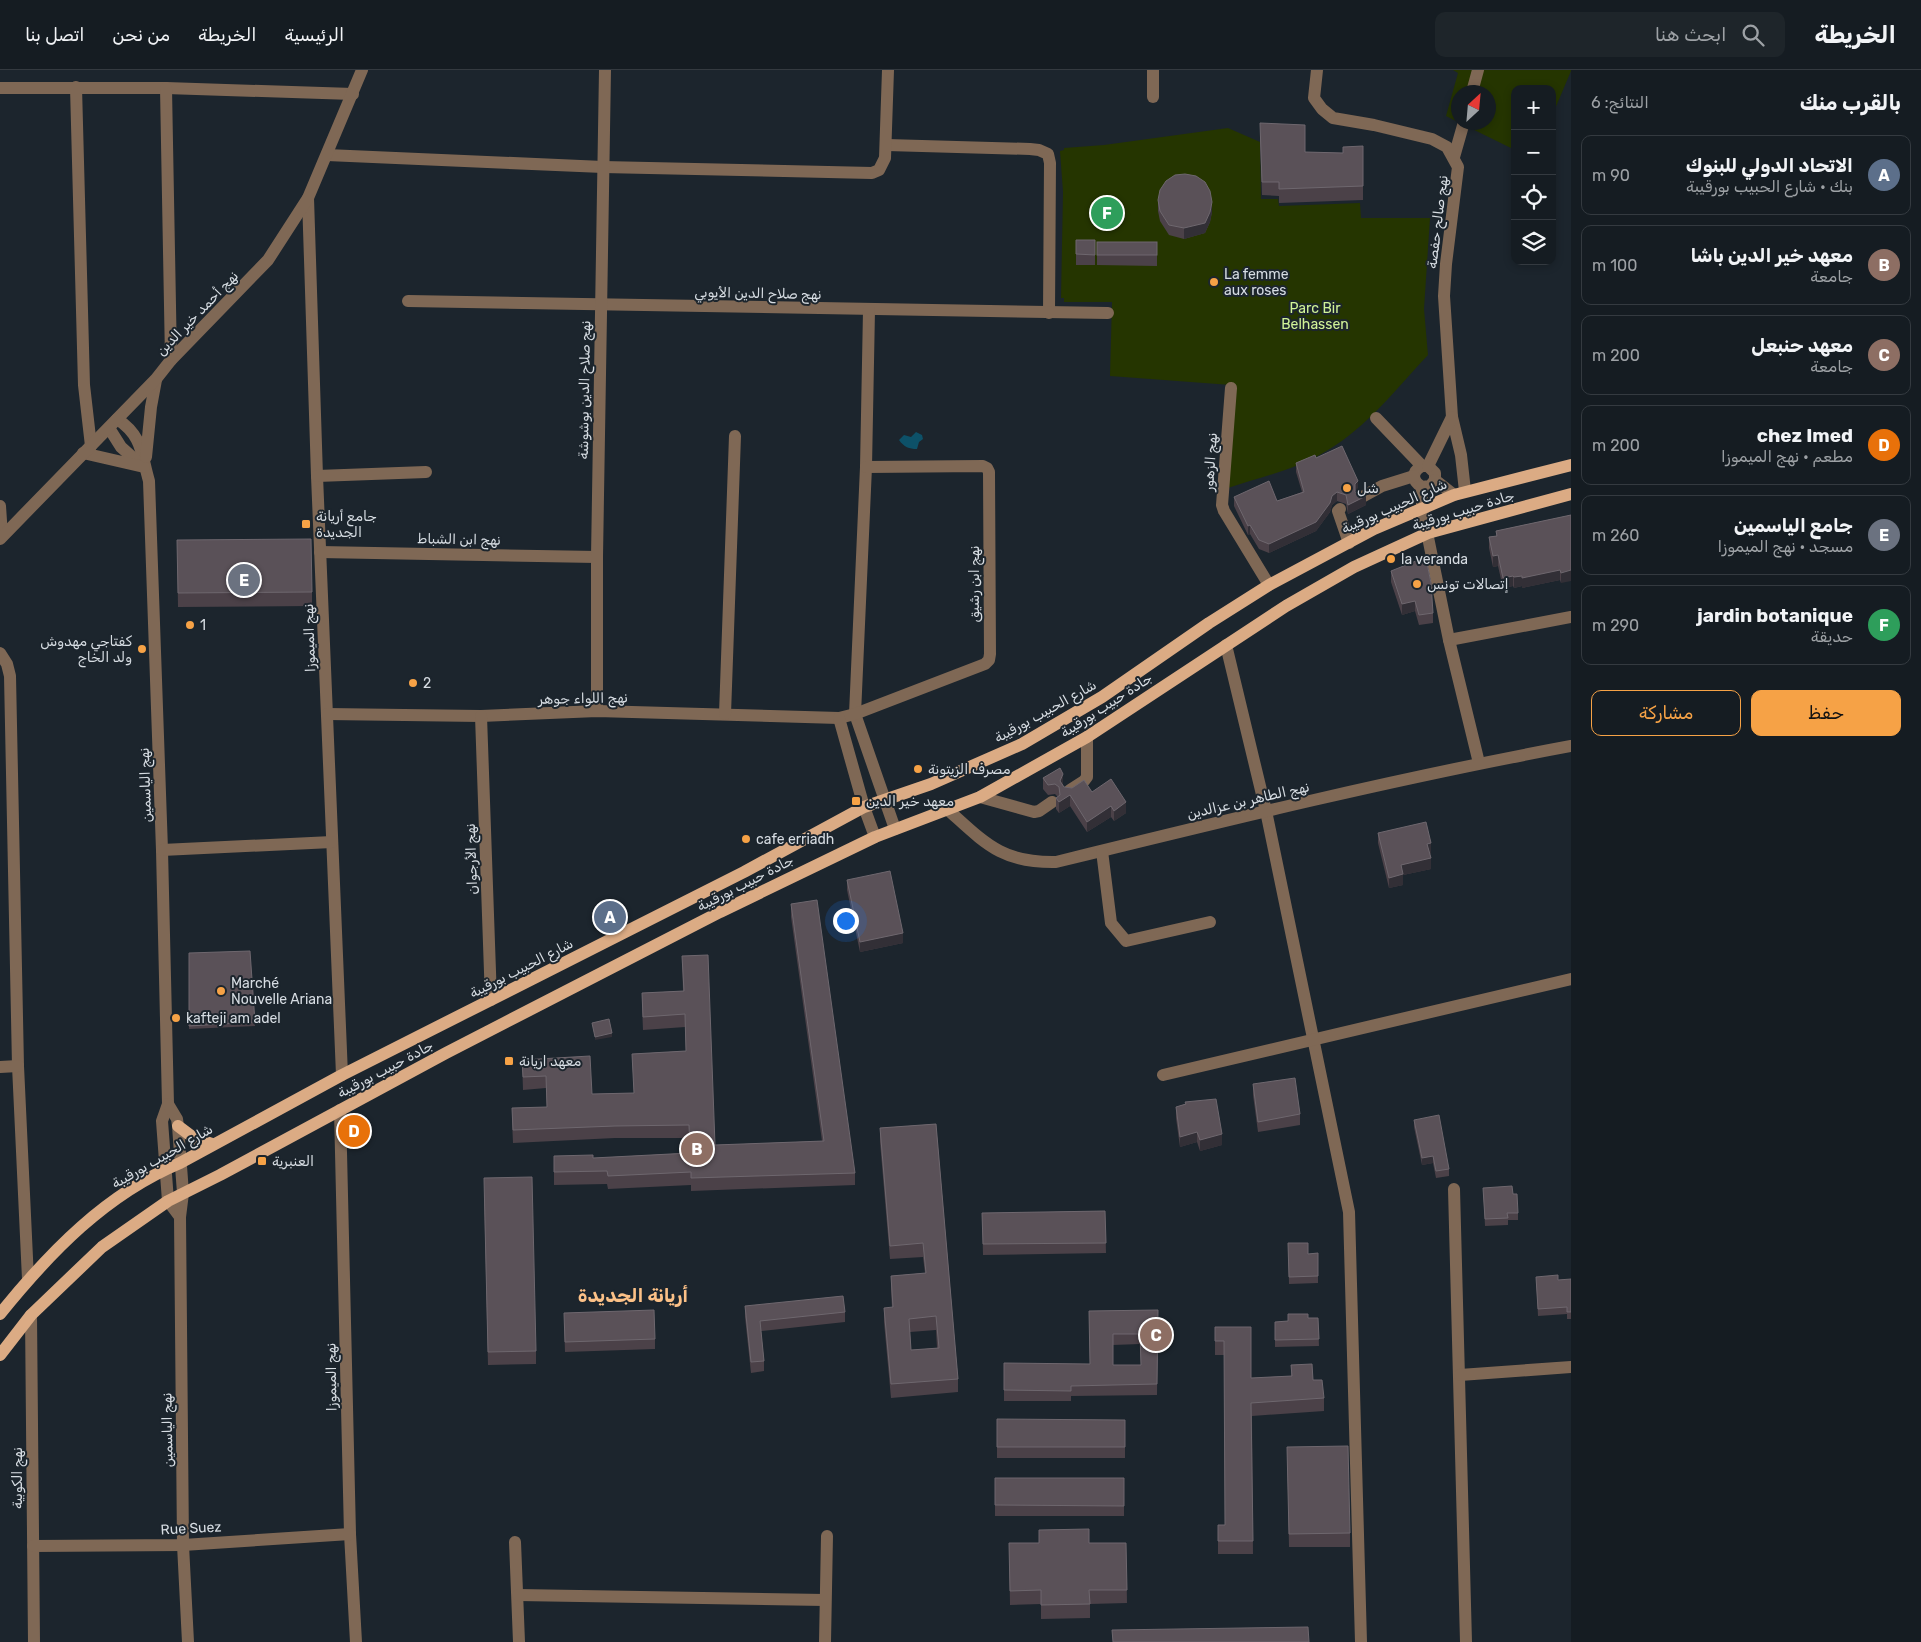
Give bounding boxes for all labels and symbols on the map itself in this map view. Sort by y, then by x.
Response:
north arrow [1451,85,1496,130]
street label: نهج صالح حفصة [1423,174,1454,270]
pin: F [1091,194,1123,232]
place label: La femme aux roses [1224,266,1289,299]
street label: نهج أحمد خير الدين [153,267,244,361]
marker: La femme aux roses [1208,276,1220,288]
street label: نهج صلاح الدين الأيوبي [694,284,822,305]
park label: Parc Bir Belhassen [1281,300,1349,333]
street label: نهج صلاح الدين بوشوشة [575,320,596,460]
street label: نهج الزهور [1200,432,1223,493]
street label: شارع الحبيب بورقيبة [1339,476,1451,539]
place label: شل [1357,480,1379,497]
marker: شل [1341,482,1353,494]
street label: جادة حبيب بورقيبة [1410,487,1517,534]
place label: جامع أريانة الجديدة [316,508,377,541]
marker: جامع أريانة الجديدة [300,518,312,530]
street label: نهج ابن الشباط [417,530,501,551]
street label: نهج ابن رشيق [966,545,985,623]
place label: la veranda [1401,551,1468,568]
marker: la veranda [1385,553,1397,565]
pin: E [228,561,260,599]
place label: إتصالات تونس [1427,576,1509,593]
marker: إتصالات تونس [1411,578,1423,590]
street label: نهج الميموزا [300,603,321,673]
place label: 1 [200,617,206,634]
marker: 1 [184,619,196,631]
place label: كفتاجي مهدوش ولد الخاج [40,633,133,668]
marker: كفتاجي مهدوش ولد الخاج [136,643,148,655]
street label: جادة حبيب بورقيبة [1057,669,1156,741]
place label: 2 [423,675,431,692]
street label: شارع الحبيب بورقيبة [991,676,1100,748]
marker: 2 [407,677,419,689]
street label: نهج اللواء جوهر [537,689,628,710]
street label: نهج الياسمين [136,747,157,823]
place label: مصرف الزيتونة [928,761,1011,778]
marker: مصرف الزيتونة [912,763,924,775]
street label: نهج الطاهر بن عزالدين [1185,778,1311,825]
place label: معهد خير الدين [866,793,954,810]
marker: معهد خير الدين [850,795,862,807]
street label: نهج الأرجوان [462,823,483,895]
place label: cafe erriadh [756,831,834,848]
marker: cafe erriadh [740,833,752,845]
street label: جادة حبيب بورقيبة [694,852,797,915]
pin: A [594,898,626,936]
your location [833,908,859,934]
street label: شارع الحبيب بورقيبة [467,935,577,1004]
place label: Marché Nouvelle Ariana [231,975,332,1008]
marker: Marché Nouvelle Ariana [215,985,227,997]
place label: kafteji am adel [186,1010,281,1027]
marker: kafteji am adel [170,1012,182,1024]
street label: جادة حبيب بورقيبة [334,1037,436,1102]
place label: معهد اريانة [519,1053,581,1070]
marker: معهد اريانة [503,1055,515,1067]
pin: D [338,1112,370,1150]
street label: شارع الحبيب بورقيبة [109,1121,217,1194]
pin: B [681,1130,713,1168]
place label: العنبرية [272,1153,314,1170]
marker: العنبرية [256,1155,268,1167]
district label: أريانة الجديدة [578,1284,688,1307]
pin: C [1140,1316,1172,1354]
street label: نهج الميموزا [322,1343,343,1411]
street label: نهج الياسمين [158,1392,179,1467]
street label: نهج الكوبية [9,1447,28,1509]
street label: Rue Suez [160,1518,222,1539]

